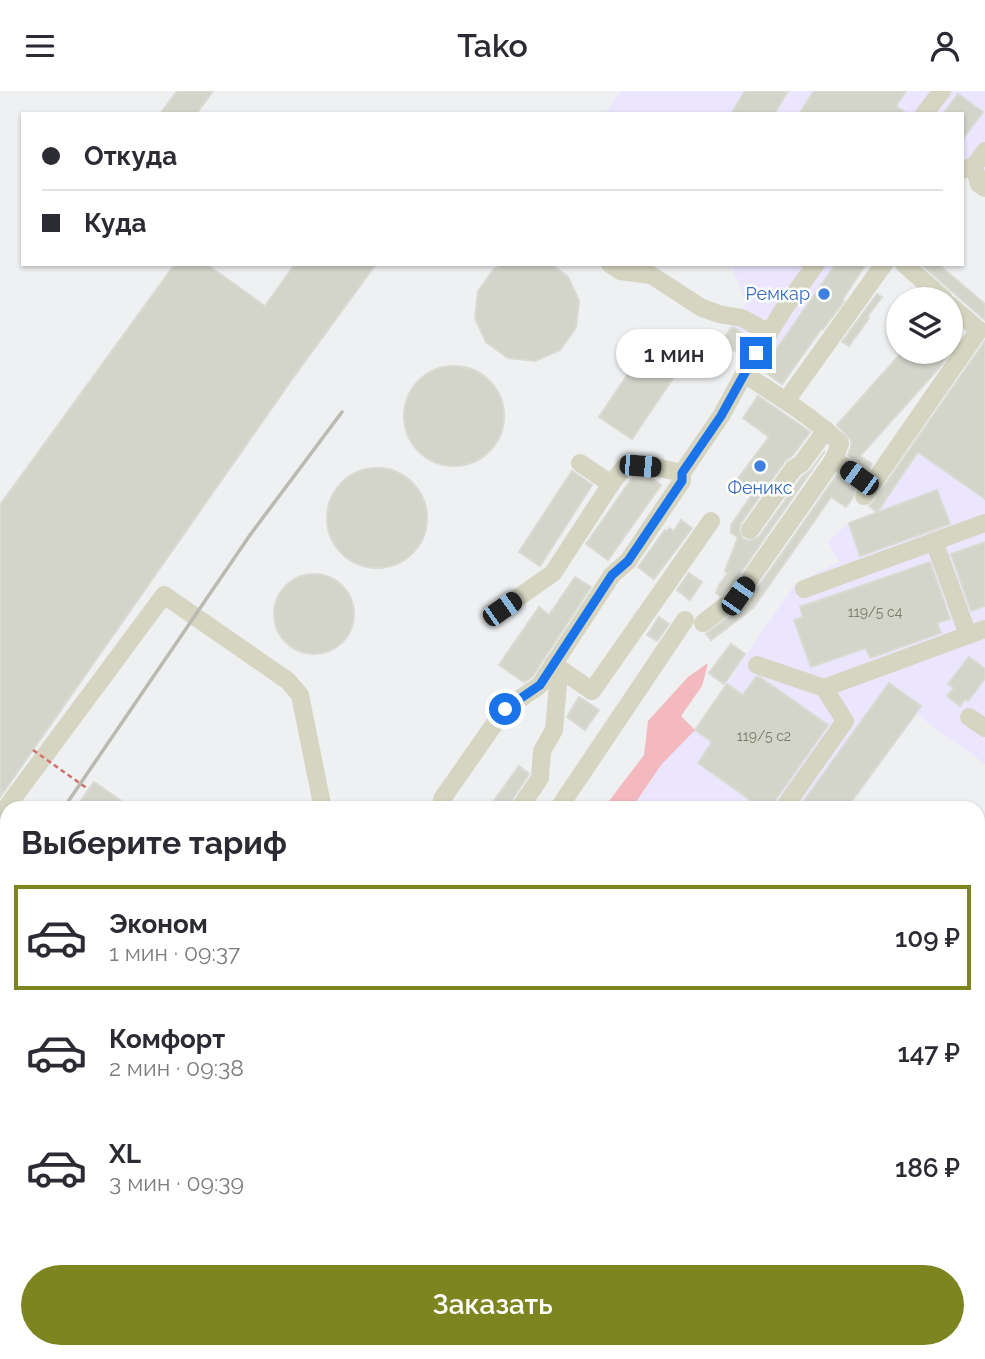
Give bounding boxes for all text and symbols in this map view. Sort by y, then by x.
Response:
icon: menu [21,27,59,65]
text: Tako [457,27,528,64]
icon: person [926,27,964,65]
text: Откуда [84,141,177,171]
text: Куда [84,208,147,238]
place label: Ремкар [745,283,810,304]
marker: Ремкар [816,286,832,302]
map controls [886,287,963,364]
button: layers [886,287,963,364]
callout: 1 мин [616,329,732,377]
route end [740,337,772,369]
text: 1 мин [644,340,704,367]
car [619,454,662,478]
car [836,457,883,499]
marker: Феникс [752,458,768,474]
place label: Феникс [727,477,793,498]
car [718,573,759,619]
car [479,588,526,630]
house number: 119/5 с4 [848,604,903,620]
route start [489,693,521,725]
house number: 119/5 с2 [737,728,791,744]
text: Выберите тариф [21,824,287,861]
icon: car [25,906,88,969]
text: Эконом [109,909,208,939]
text: 109 ₽ [895,923,960,953]
text: 1 мин · 09:37 [109,939,240,966]
icon: car [25,1021,88,1084]
text: Комфорт [109,1024,225,1054]
text: 147 ₽ [897,1038,960,1068]
text: 2 мин · 09:38 [109,1054,244,1081]
icon: car [25,1136,88,1199]
text: XL [109,1139,141,1169]
text: 186 ₽ [895,1153,960,1183]
text: 3 мин · 09:39 [109,1169,244,1196]
button: Заказать [21,1265,964,1345]

